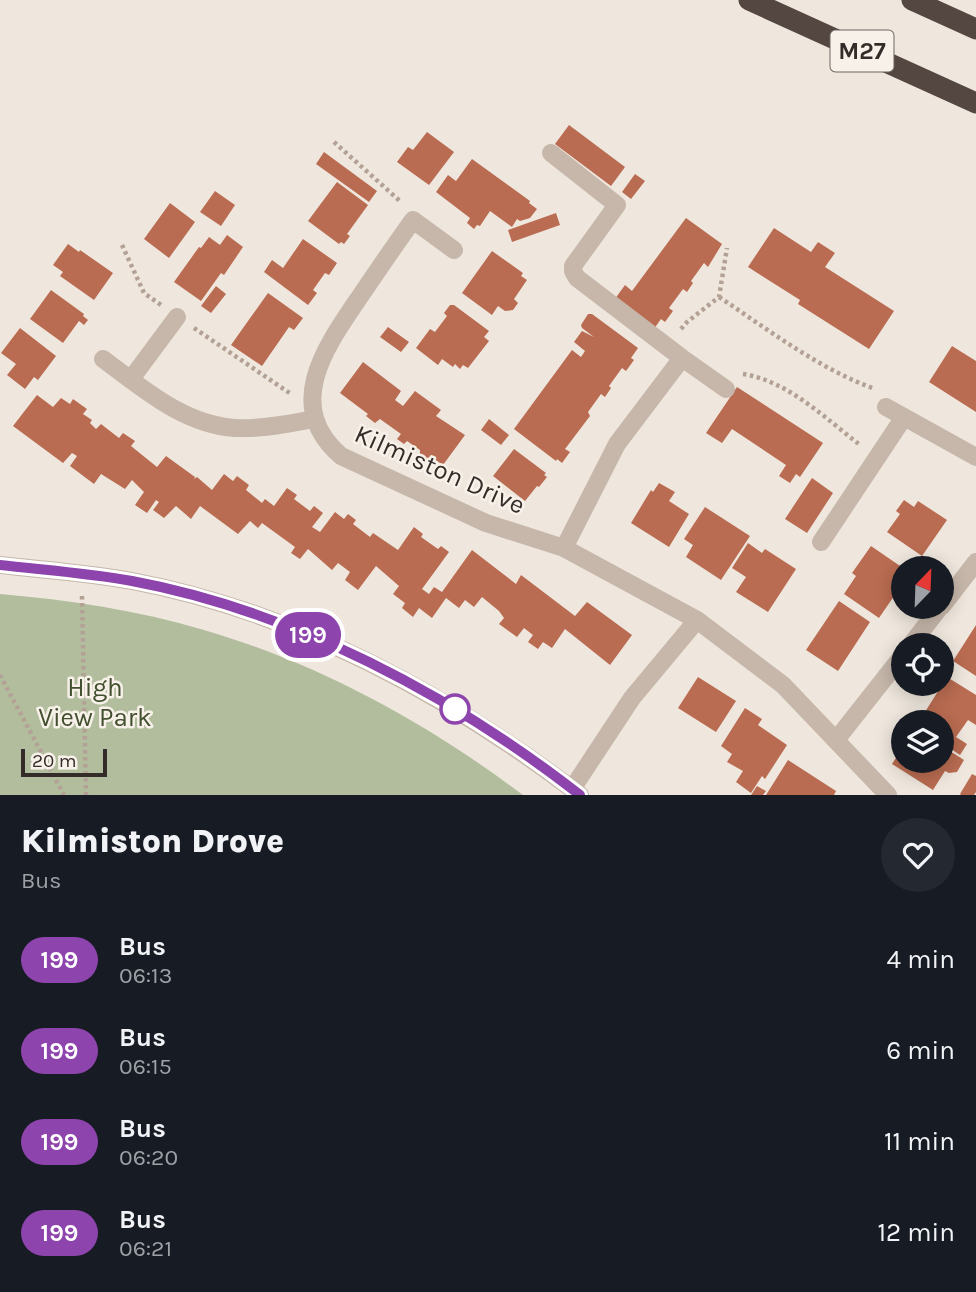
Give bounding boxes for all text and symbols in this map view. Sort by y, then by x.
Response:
road number: M27 [830,31,894,72]
street label: Kilmiston Drive [350,418,530,521]
north arrow [891,556,954,620]
map controls [891,556,954,773]
line badge: 199 [268,612,348,658]
text: 199 [289,621,327,649]
button: locate [891,633,954,696]
park label: High View Park [38,672,152,733]
unlabelled marker [440,694,470,724]
button: layers [891,710,954,773]
scale bar [21,746,107,778]
text: 20 m [32,750,77,772]
button: heart [881,818,955,892]
text: Kilmiston Drove [21,822,284,860]
text: Bus [21,867,61,894]
text: Bus [119,931,166,962]
text: 4 min [887,944,955,975]
text: 199 [41,946,78,974]
text: 06:13 [119,962,172,989]
text: Bus [119,1022,166,1053]
text: 6 min [886,1035,955,1066]
text: 199 [41,1037,78,1065]
text: 06:15 [119,1053,172,1080]
text: Bus [119,1113,166,1144]
text: 11 min [884,1126,955,1157]
text: 199 [41,1128,78,1156]
text: 06:20 [119,1144,178,1171]
text: Bus [119,1204,166,1235]
text: 12 min [877,1217,955,1248]
text: 199 [41,1219,78,1247]
text: 06:21 [119,1235,172,1262]

